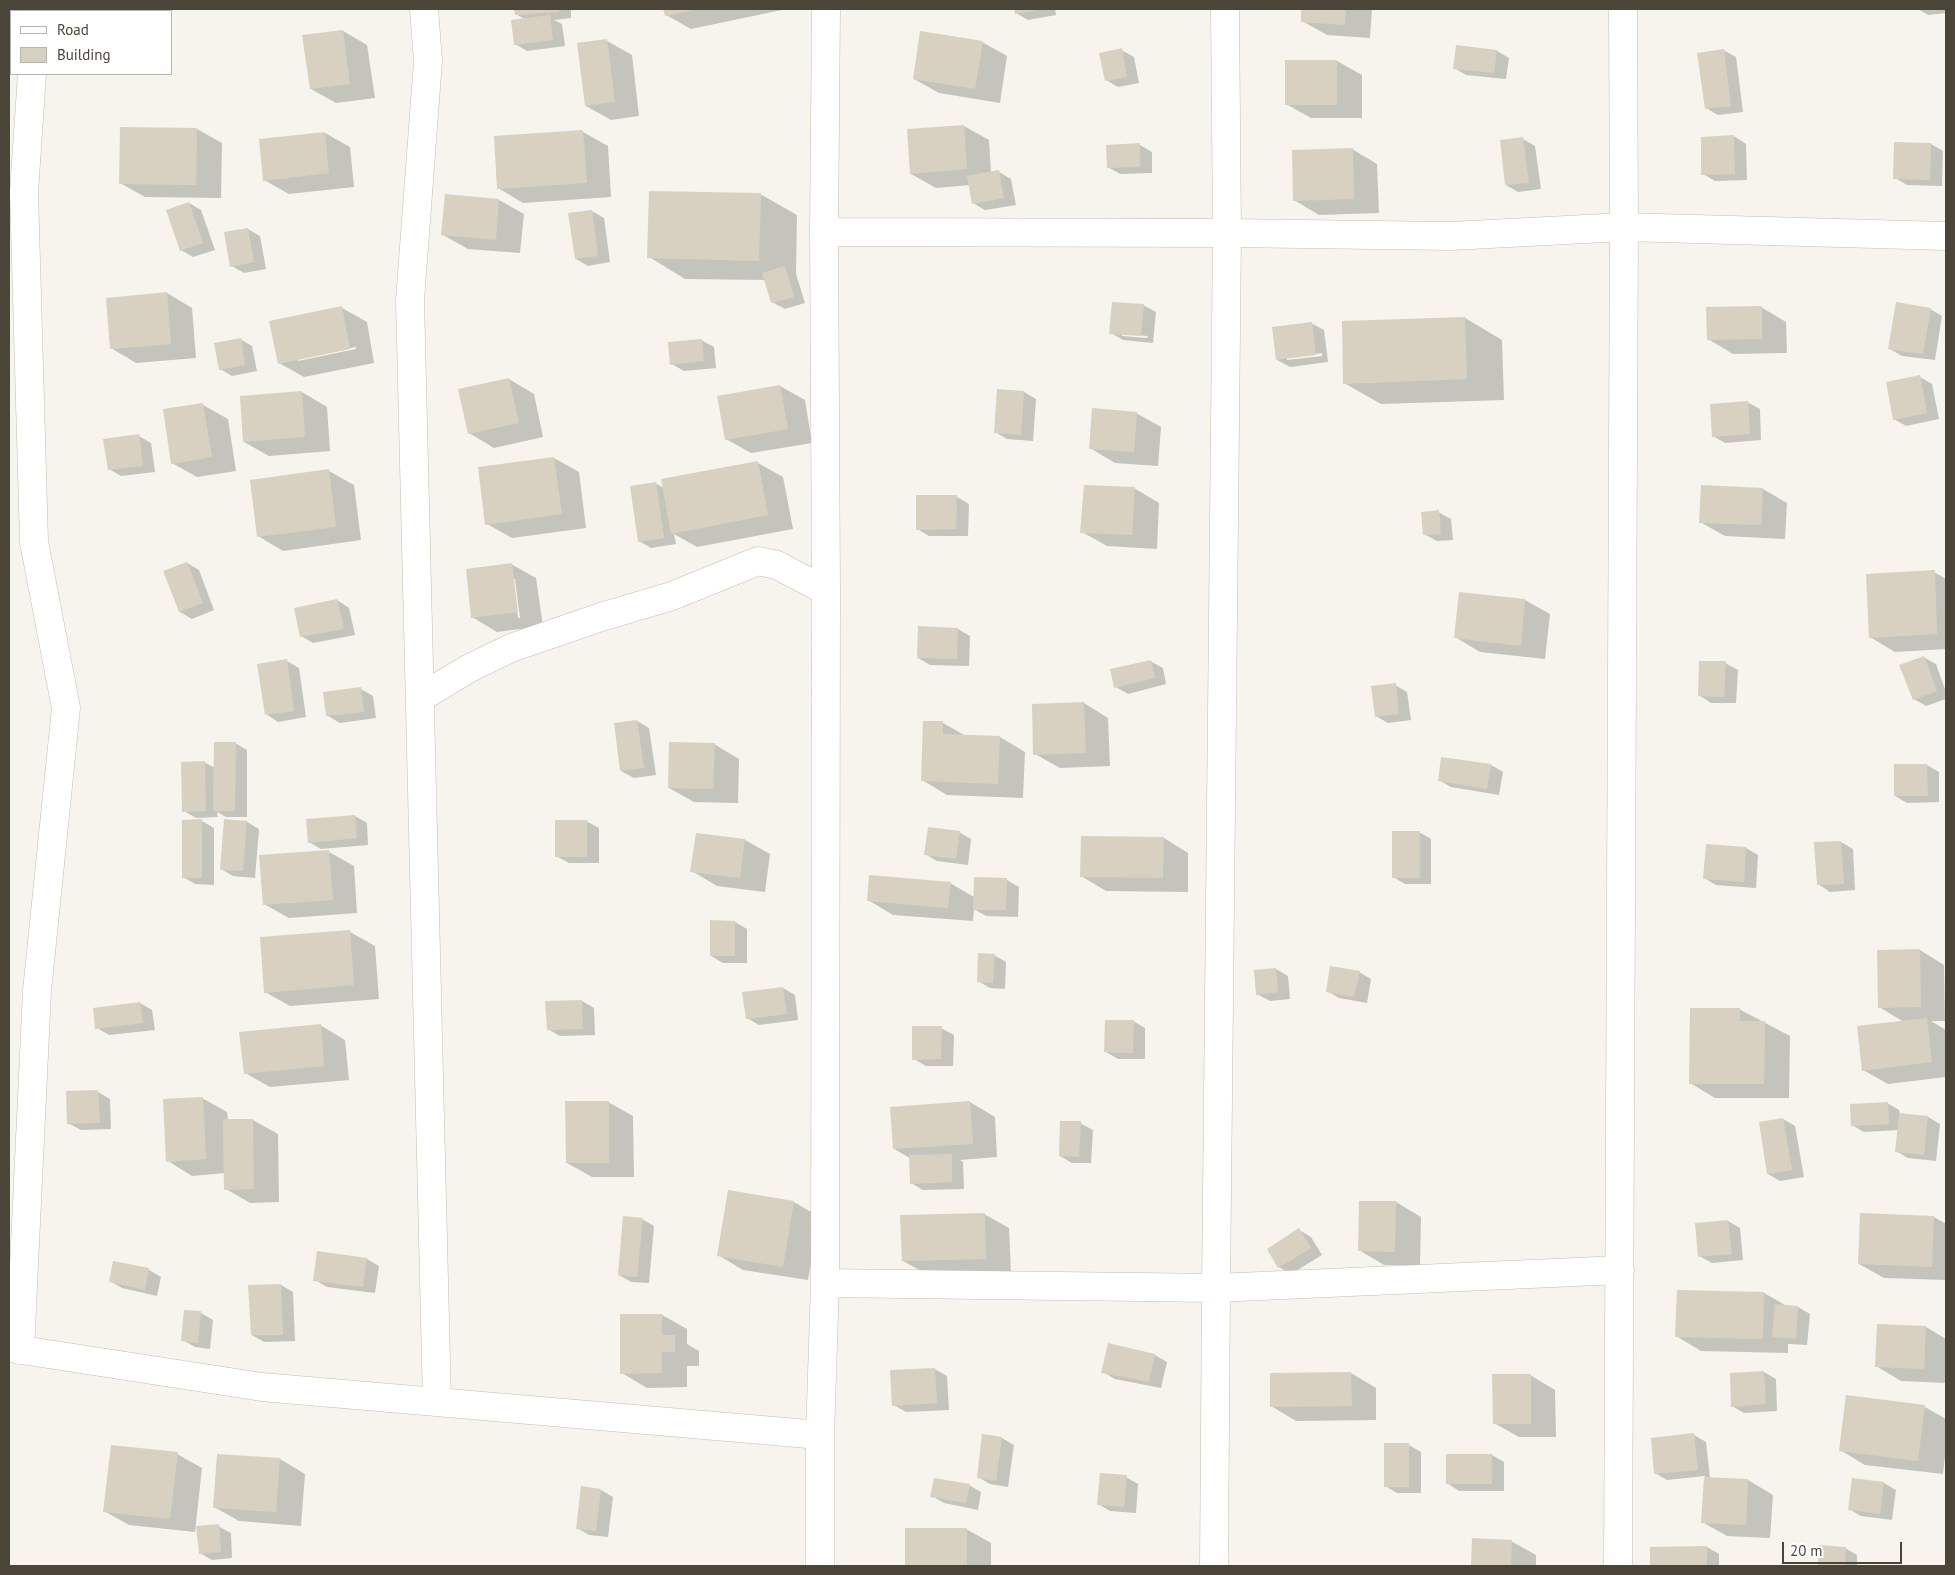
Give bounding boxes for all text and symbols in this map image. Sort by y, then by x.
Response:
legend [10,10,172,75]
text: Road [57,20,89,39]
text: Building [57,45,111,64]
scale bar [1785,1532,1905,1564]
text: 20 m [1790,1541,1823,1560]

